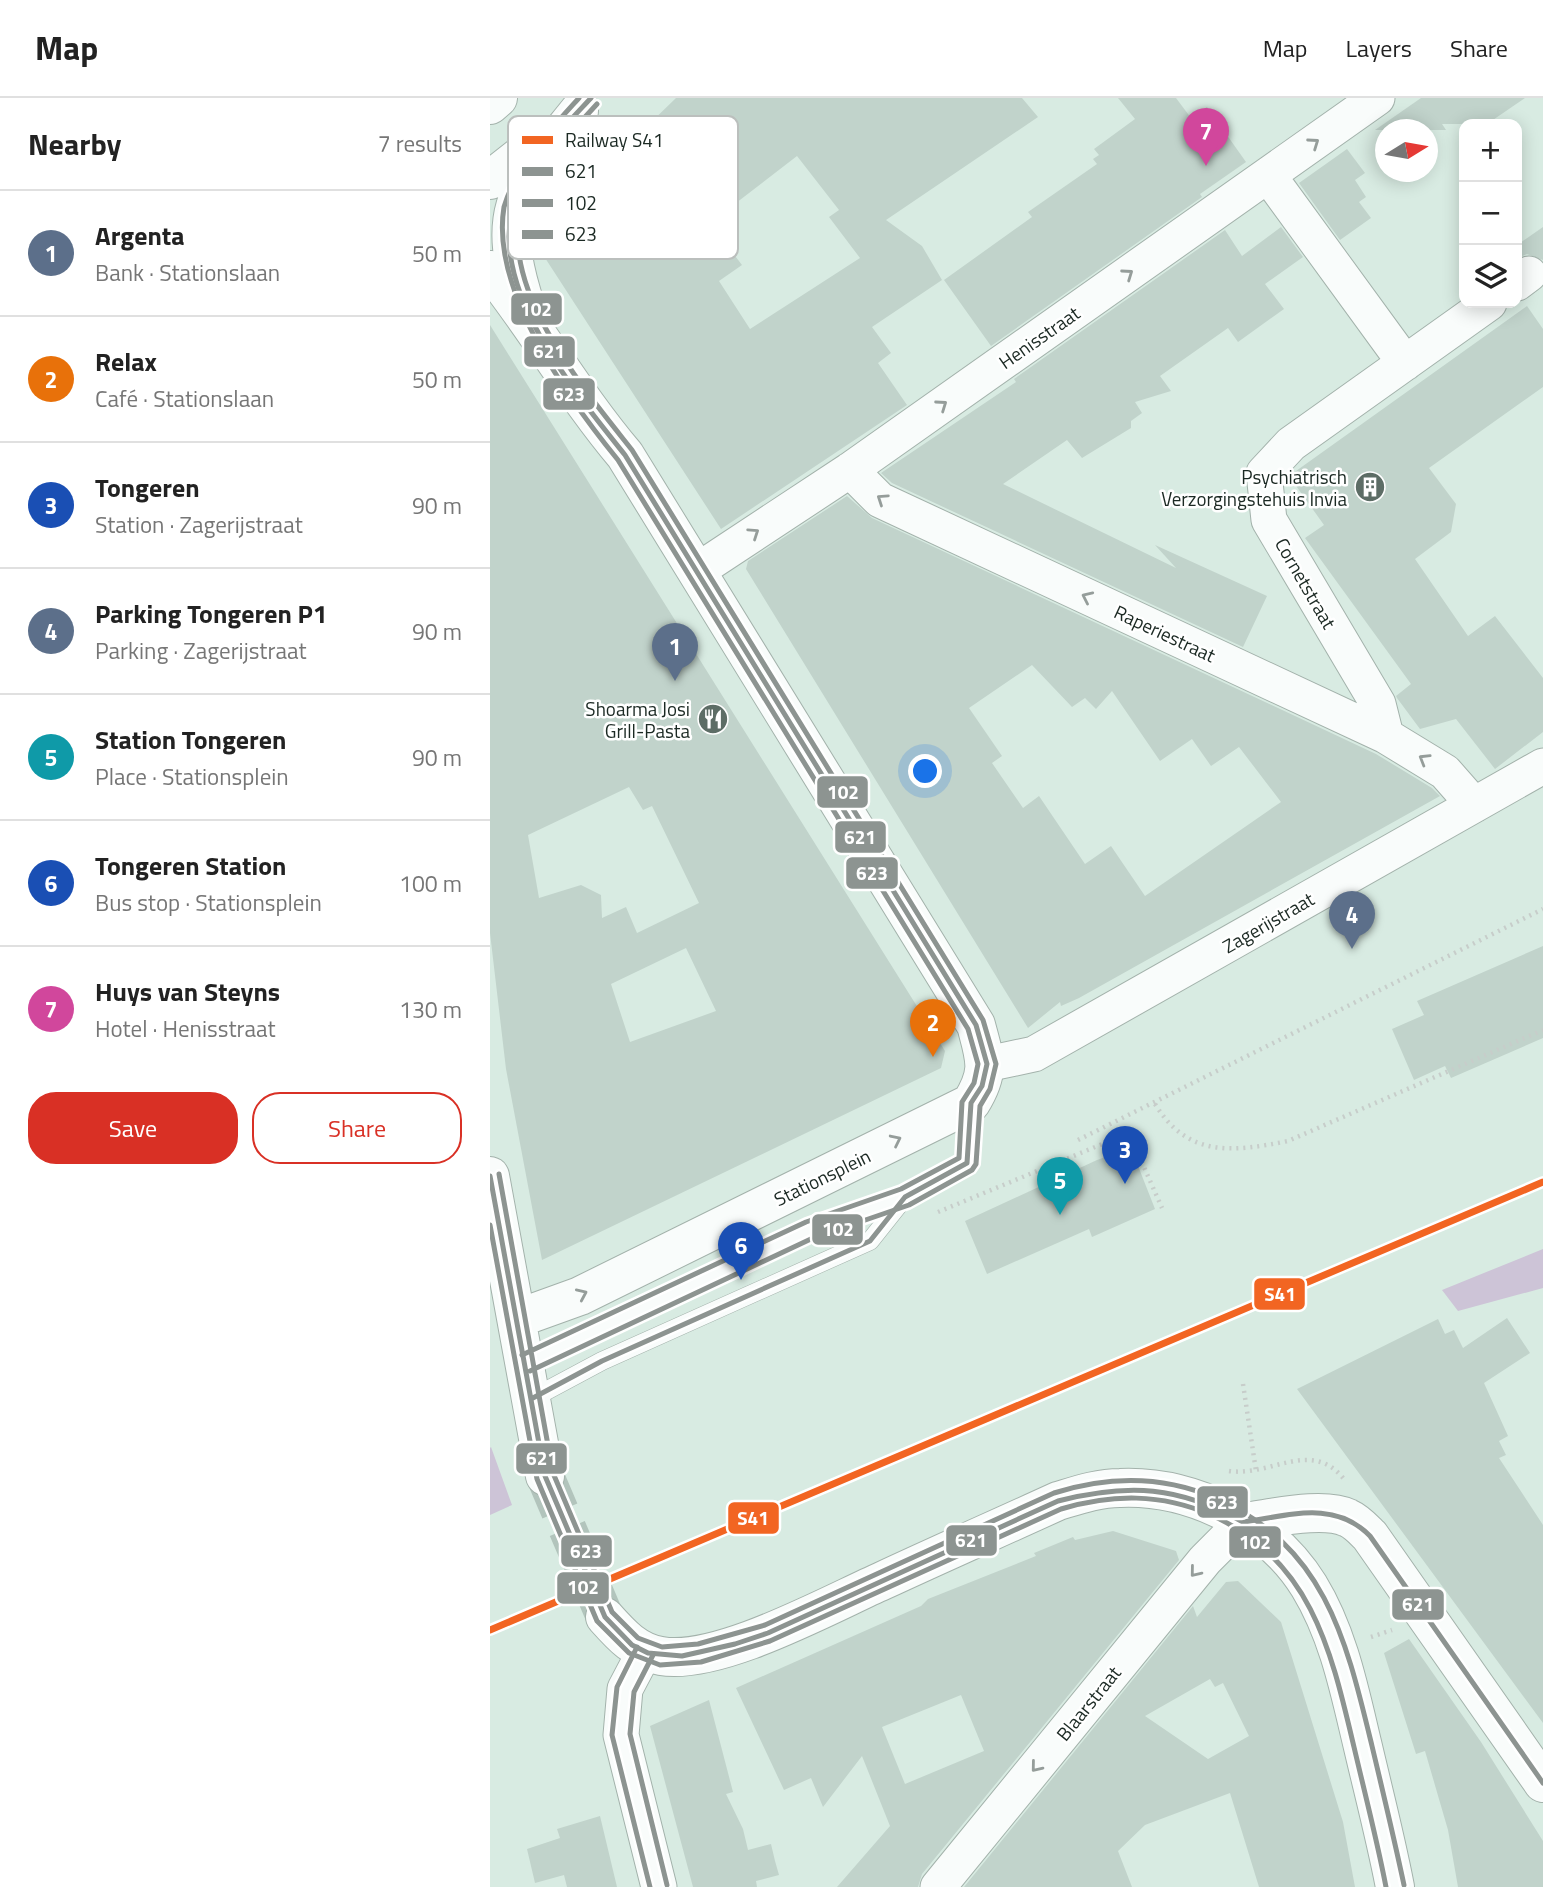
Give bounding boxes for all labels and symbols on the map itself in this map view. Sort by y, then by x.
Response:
pin: 7 [1183,108,1229,166]
legend [508,116,738,259]
north arrow [1375,119,1438,182]
text: Railway S41 [565,125,664,154]
one-way arrow [1306,139,1319,151]
text: 621 [565,156,597,185]
text: 102 [565,188,597,217]
text: 623 [565,219,597,248]
one-way arrow [1120,270,1133,282]
line badge: 102 [510,292,563,326]
text: 102 [520,294,552,323]
street label: Henisstraat [992,298,1086,376]
line badge: 621 [523,335,576,368]
text: 621 [533,336,565,365]
line badge: 623 [542,377,596,411]
text: 623 [553,379,585,408]
one-way arrow [934,401,947,413]
place label: Psychiatrisch Verzorgingstehuis Invia [1161,462,1347,513]
building icon: Psychiatrisch Verzorgingstehuis Invia [1353,470,1387,504]
one-way arrow [877,495,890,507]
one-way arrow [746,529,759,542]
street label: Cornetstraat [1268,532,1344,634]
one-way arrow [1082,591,1094,605]
street label: Raperiestraat [1109,597,1221,669]
pin: 1 [652,623,698,681]
place label: Shoarma Josi Grill-Pasta [585,694,690,745]
restaurant icon: Shoarma Josi Grill-Pasta [696,702,730,736]
your location [908,754,942,788]
one-way arrow [1419,755,1432,768]
line badge: 102 [816,775,869,809]
text: 102 [827,777,859,806]
line badge: 621 [834,820,887,854]
text: 621 [844,822,876,851]
line badge: 623 [845,856,899,890]
text: 623 [856,858,888,887]
street label: Zagerijstraat [1217,884,1320,960]
pin: 4 [1329,891,1375,949]
pin: 2 [910,999,956,1057]
pin: 3 [1102,1126,1148,1184]
one-way arrow [889,1134,901,1148]
street label: Stationsplein [769,1141,875,1213]
pin: 5 [1037,1157,1083,1215]
line badge: 102 [811,1213,864,1246]
text: 102 [822,1214,854,1243]
pin: 6 [718,1222,764,1280]
line badge: S41 [1253,1277,1306,1311]
text: S41 [1264,1279,1296,1308]
one-way arrow [575,1288,588,1302]
line badge: 621 [515,1442,568,1475]
text: 621 [526,1443,558,1472]
line badge: 623 [1196,1485,1249,1519]
text: 623 [1206,1487,1238,1516]
line badge: S41 [727,1501,780,1535]
text: S41 [737,1503,769,1532]
line badge: 621 [945,1524,998,1557]
text: 621 [955,1525,987,1554]
line badge: 102 [1228,1525,1282,1559]
text: 102 [1239,1527,1271,1556]
line badge: 623 [560,1534,613,1568]
text: 623 [570,1536,602,1565]
one-way arrow [1191,1564,1204,1576]
line badge: 102 [556,1571,610,1605]
text: 102 [567,1572,599,1601]
line badge: 621 [1391,1588,1445,1621]
text: 621 [1402,1589,1434,1618]
street label: Blaarstraat [1049,1659,1128,1747]
one-way arrow [1032,1758,1044,1771]

